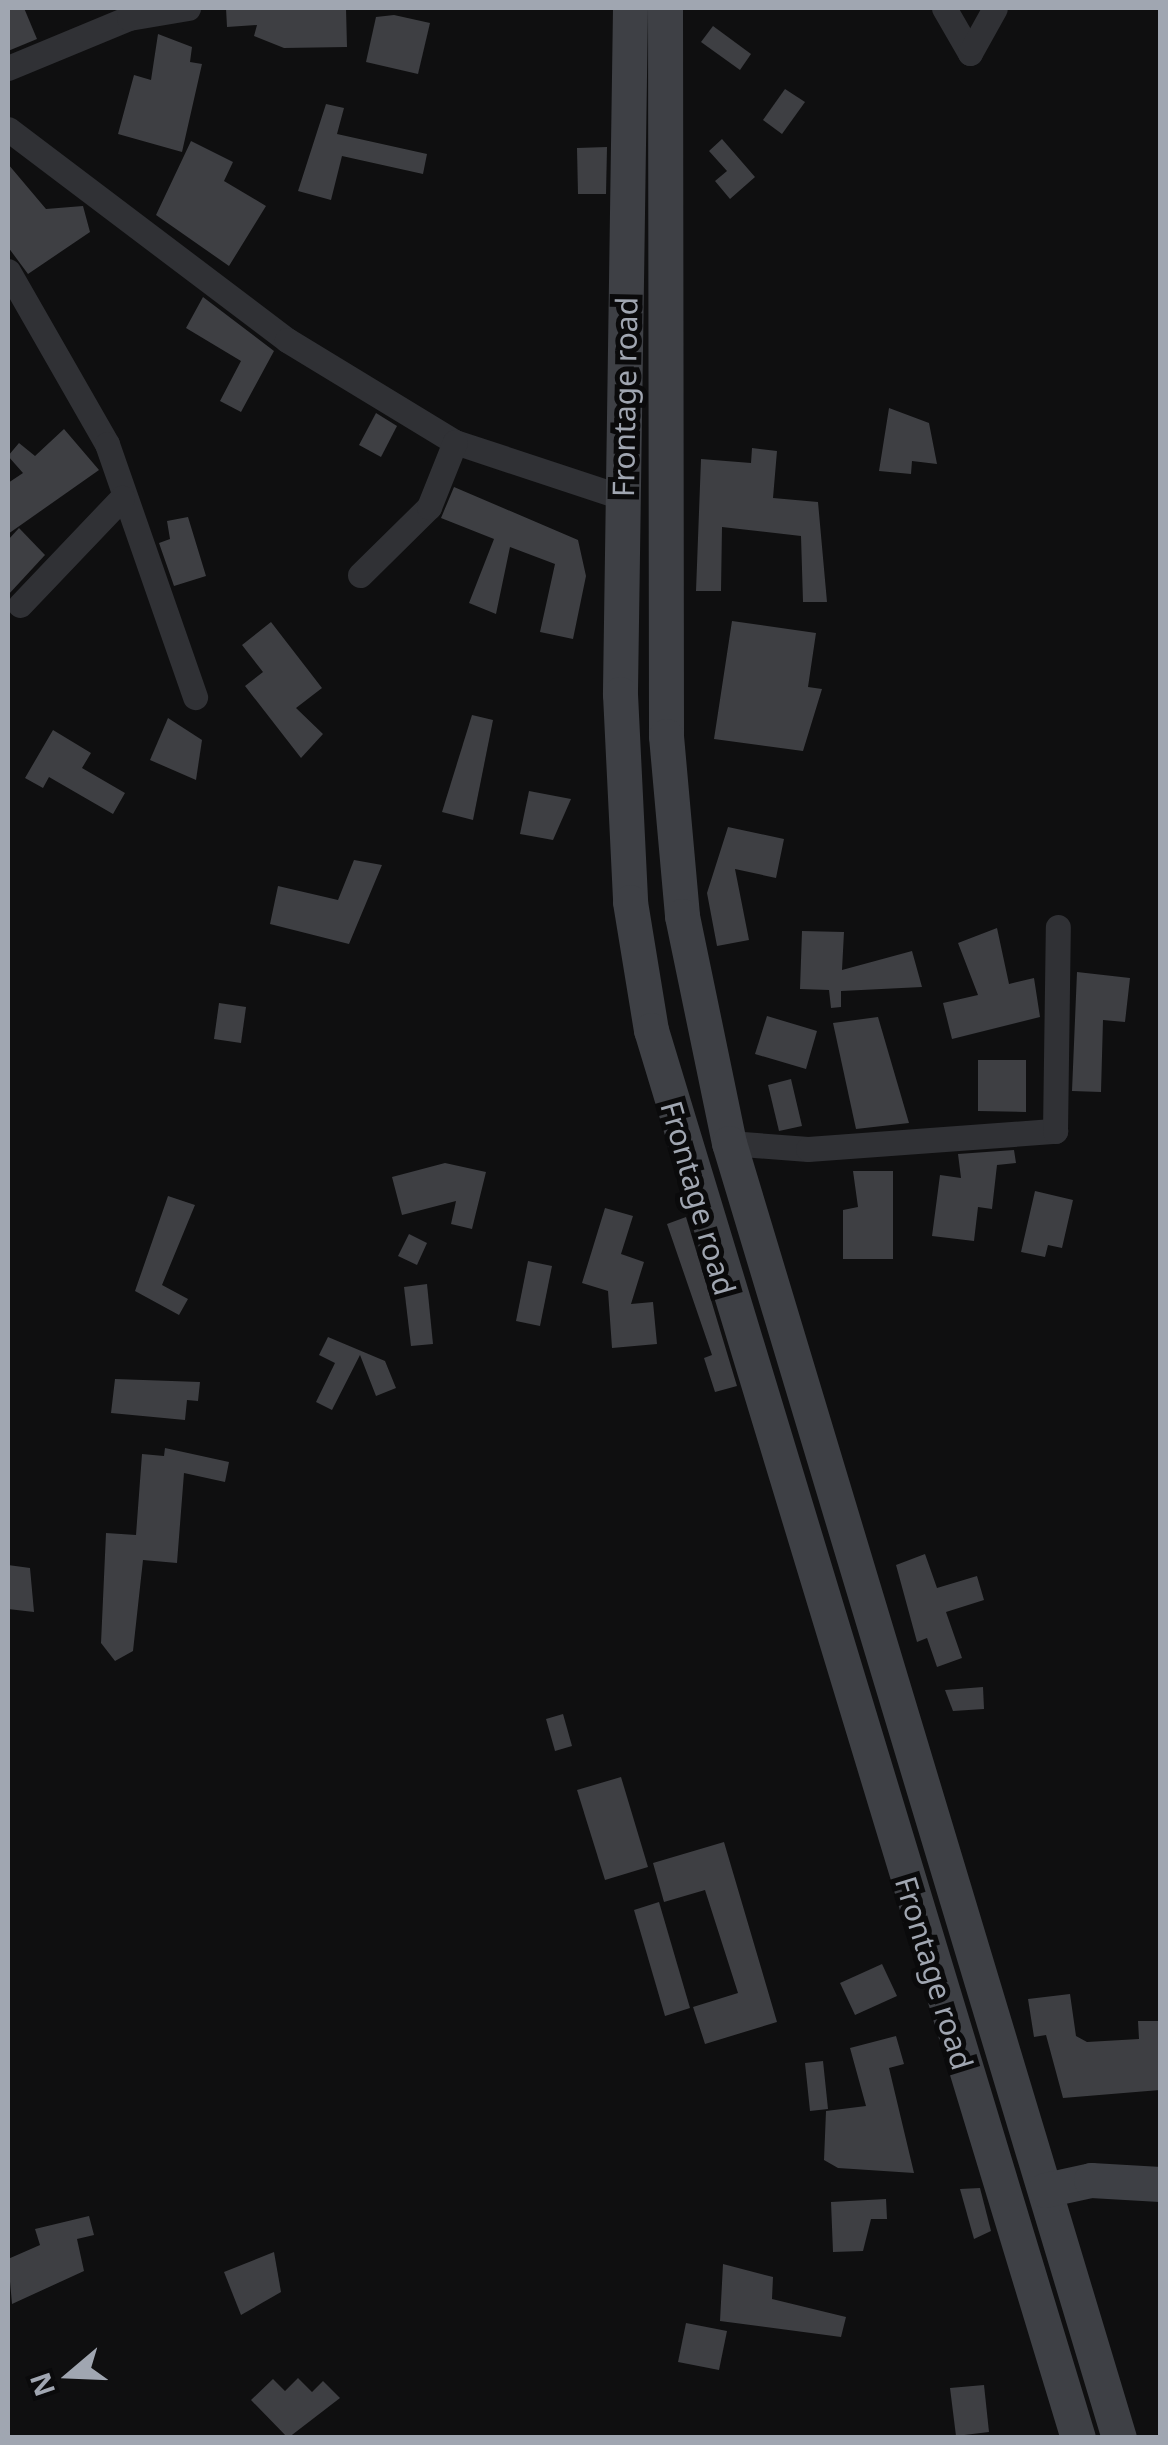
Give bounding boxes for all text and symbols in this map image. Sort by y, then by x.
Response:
street label: Frontage road [605,297,645,497]
street label: Frontage road [653,1097,743,1299]
street label: Frontage road [888,1872,980,2074]
north arrow [20,2325,120,2425]
text: N [20,2368,63,2402]

